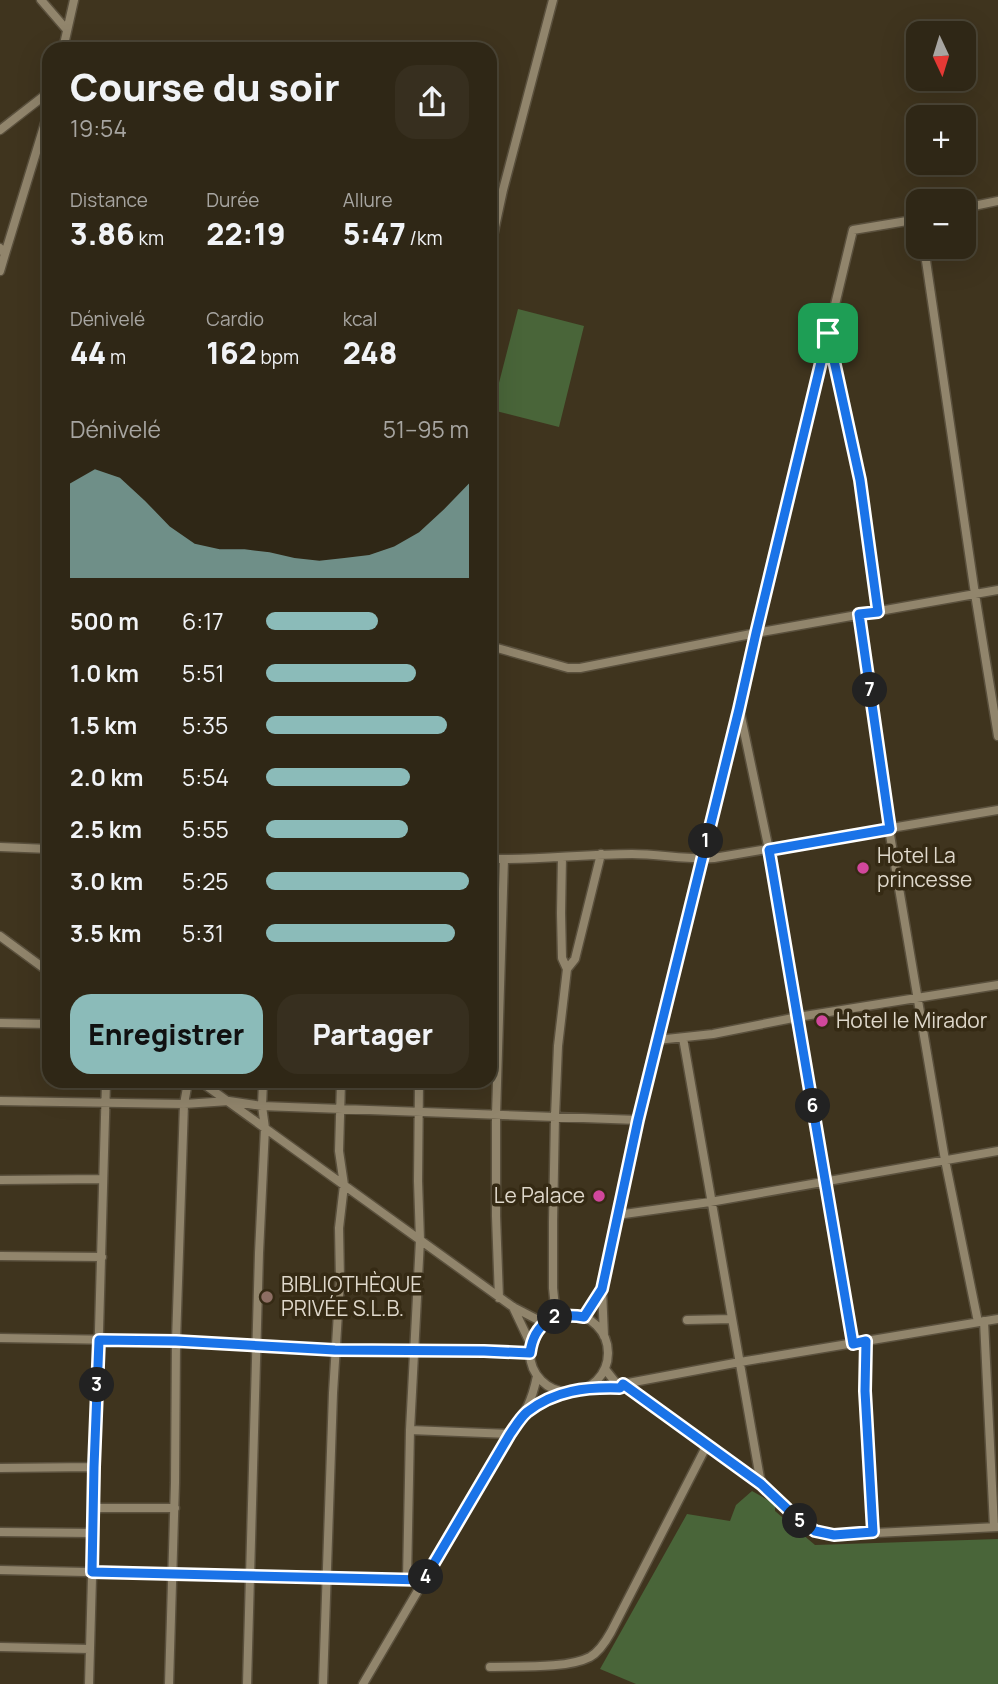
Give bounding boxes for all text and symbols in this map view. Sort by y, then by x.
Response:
north arrow [906,21,976,91]
map controls [906,21,976,259]
text: Course du soir [70,60,340,112]
button: share [395,65,469,139]
button: + [906,105,976,175]
text: 19:54 [70,112,127,144]
text: Distance [70,187,148,213]
text: Durée [206,187,259,213]
text: Allure [343,187,393,213]
button: − [906,189,976,259]
text: 3.86 [70,213,135,254]
text: 22:19 [206,213,286,254]
text: 5:47 [343,213,406,254]
text: km [135,225,164,251]
text: /km [406,225,443,251]
pin [798,303,858,363]
text: Dénivelé [70,306,145,332]
text: Cardio [206,306,264,332]
text: kcal [343,306,377,332]
icon: arrive [809,314,847,352]
text: 44 [70,332,106,373]
text: 162 [206,332,257,373]
text: 248 [343,332,397,373]
text: m [106,344,126,370]
text: bpm [257,344,299,370]
text: Dénivelé [70,413,161,445]
text: 51–95 m [383,413,469,445]
text: 500 m [70,605,139,637]
text: 6:17 [182,605,224,637]
text: 1.0 km [70,657,139,689]
text: 5:51 [182,657,224,689]
pin: 7 [852,672,888,708]
text: 7 [864,676,875,702]
text: 1.5 km [70,709,137,741]
text: 5:35 [182,709,228,741]
text: 2.0 km [70,761,143,793]
text: 5:54 [182,761,229,793]
text: 2.5 km [70,813,142,845]
text: 5:55 [182,813,229,845]
pin: 1 [688,824,724,858]
text: 1 [701,827,710,853]
place label: Hotel La princesse [877,841,972,893]
marker: Hotel La princesse [855,860,871,876]
text: 3.0 km [70,865,143,897]
text: 5:25 [182,865,229,897]
text: 3.5 km [70,917,141,949]
text: 5:31 [182,917,224,949]
button: Enregistrer [70,994,263,1074]
button: Partager [277,994,469,1074]
place label: Hotel le Mirador [836,1006,988,1034]
marker: Hotel le Mirador [814,1013,830,1029]
pin: 6 [796,1088,830,1124]
text: 6 [807,1092,818,1118]
place label: Le Palace [494,1181,585,1209]
marker: Le Palace [591,1188,607,1204]
place label: BIBLIOTHÈQUE PRIVÉE S.L.B. [281,1270,422,1322]
marker: BIBLIOTHÈQUE PRIVÉE S.L.B. [259,1289,275,1305]
pin: 2 [538,1300,572,1334]
text: 2 [549,1303,560,1329]
pin: 3 [80,1368,114,1402]
text: 3 [91,1371,102,1397]
pin: 5 [782,1504,818,1538]
text: 5 [794,1507,805,1533]
pin: 4 [408,1560,444,1594]
text: 4 [420,1563,431,1589]

